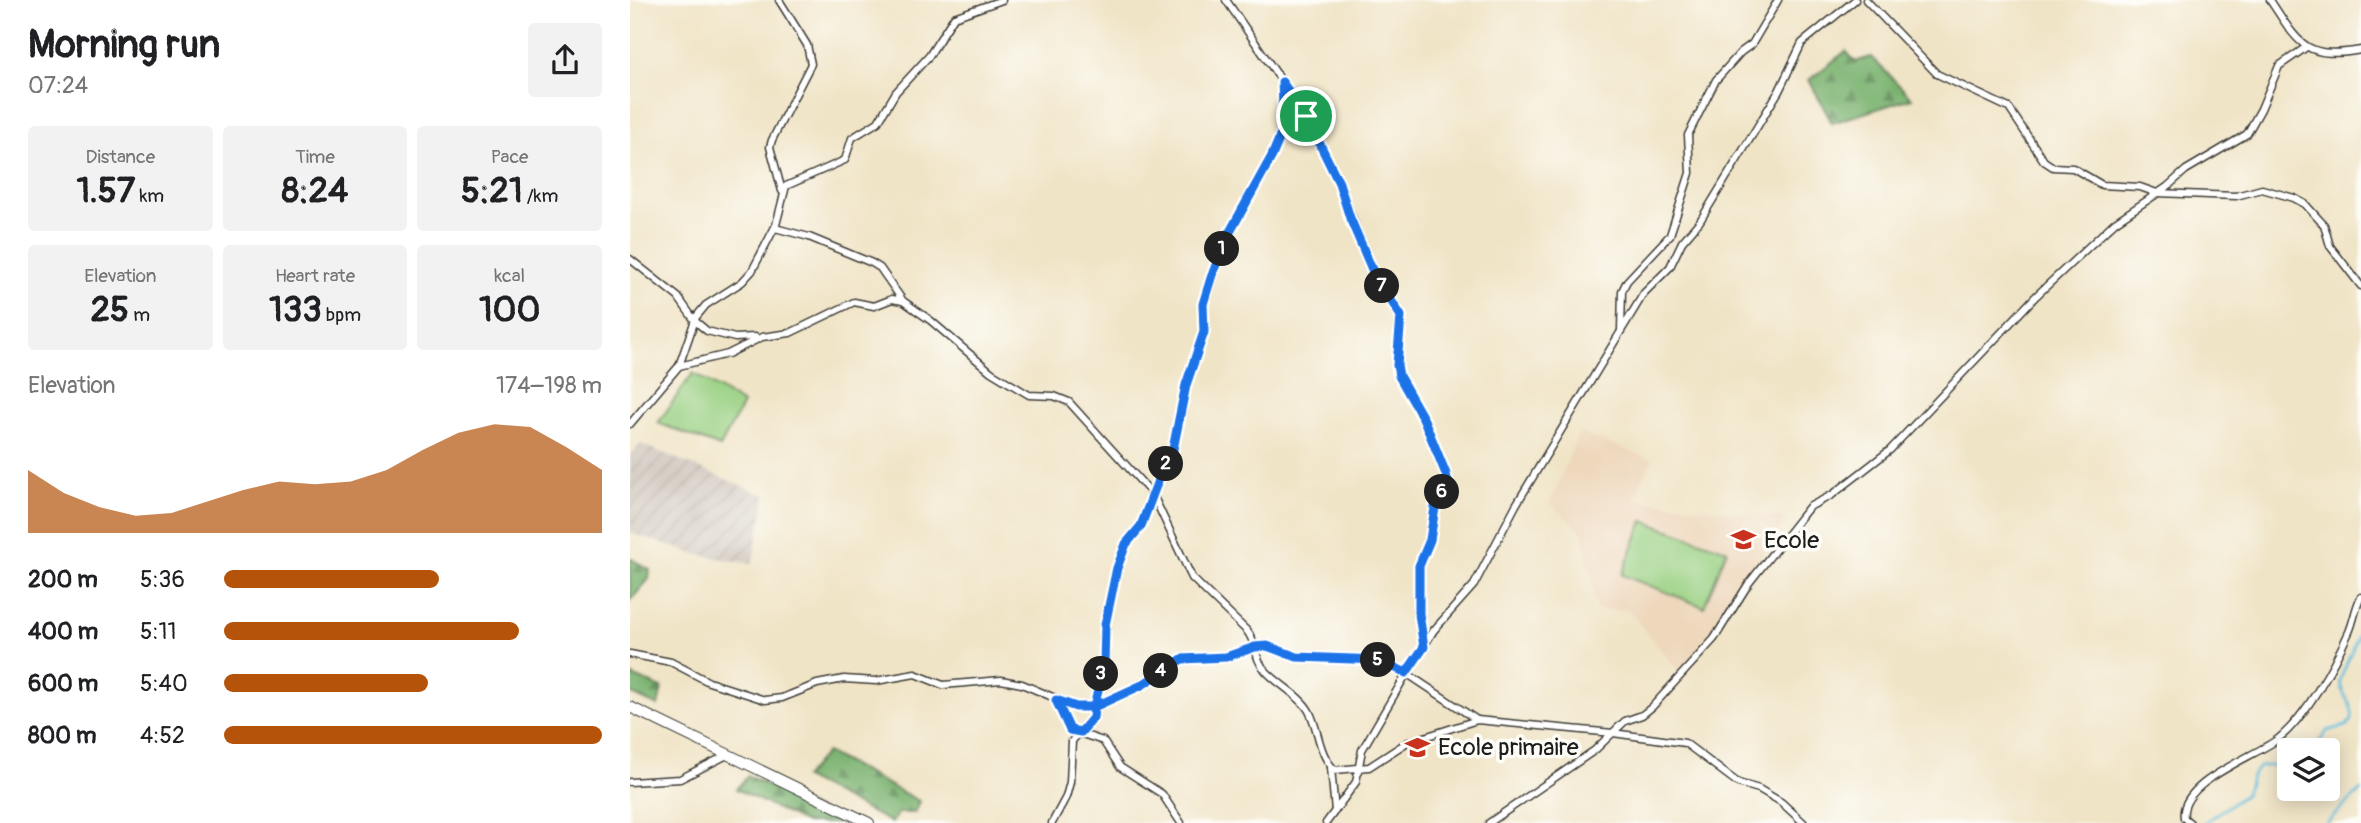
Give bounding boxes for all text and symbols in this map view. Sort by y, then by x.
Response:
text: Morning run [28,21,220,69]
button: share [528,23,602,97]
text: 07:24 [28,71,88,100]
pin [1276,86,1336,146]
icon: arrive [1287,97,1325,135]
text: Distance [86,145,155,169]
text: Time [295,145,335,169]
text: Pace [491,145,528,169]
text: 1.57 [76,169,135,213]
text: 8:24 [282,169,348,213]
text: 5:21 [461,169,523,213]
text: km [135,184,164,208]
text: /km [523,184,558,208]
pin: 1 [1204,232,1240,266]
text: 1 [1218,236,1225,260]
text: Elevation [84,264,157,288]
text: Heart rate [275,264,355,288]
text: kcal [494,264,525,288]
pin: 7 [1364,268,1400,304]
text: 7 [1376,273,1387,297]
text: 25 [91,288,129,332]
text: 133 [269,288,322,332]
text: 100 [479,288,540,332]
text: m [129,303,150,327]
text: bpm [322,303,361,327]
text: Elevation [28,371,116,400]
text: 174–198 m [496,371,602,400]
pin: 2 [1148,447,1184,482]
text: 2 [1160,451,1171,475]
pin: 6 [1424,475,1460,510]
text: 6 [1436,479,1447,503]
school or university icon: Ecole [1730,526,1758,554]
place label: Ecole [1764,526,1819,555]
text: 200 m [28,565,98,594]
text: 5:36 [140,565,185,594]
text: 400 m [28,617,98,646]
text: 5:11 [140,617,177,646]
pin: 5 [1360,642,1396,678]
text: 5 [1372,647,1383,671]
pin: 4 [1144,654,1178,688]
pin: 3 [1084,656,1119,692]
text: 4 [1155,658,1166,682]
text: 3 [1095,661,1106,685]
text: 600 m [28,669,98,698]
text: 5:40 [140,669,188,698]
text: 800 m [28,721,96,750]
text: 4:52 [140,721,185,750]
school or university icon: Ecole primaire [1404,733,1432,761]
place label: Ecole primaire [1438,733,1579,762]
map controls [2277,738,2340,801]
button: layers [2277,738,2340,801]

